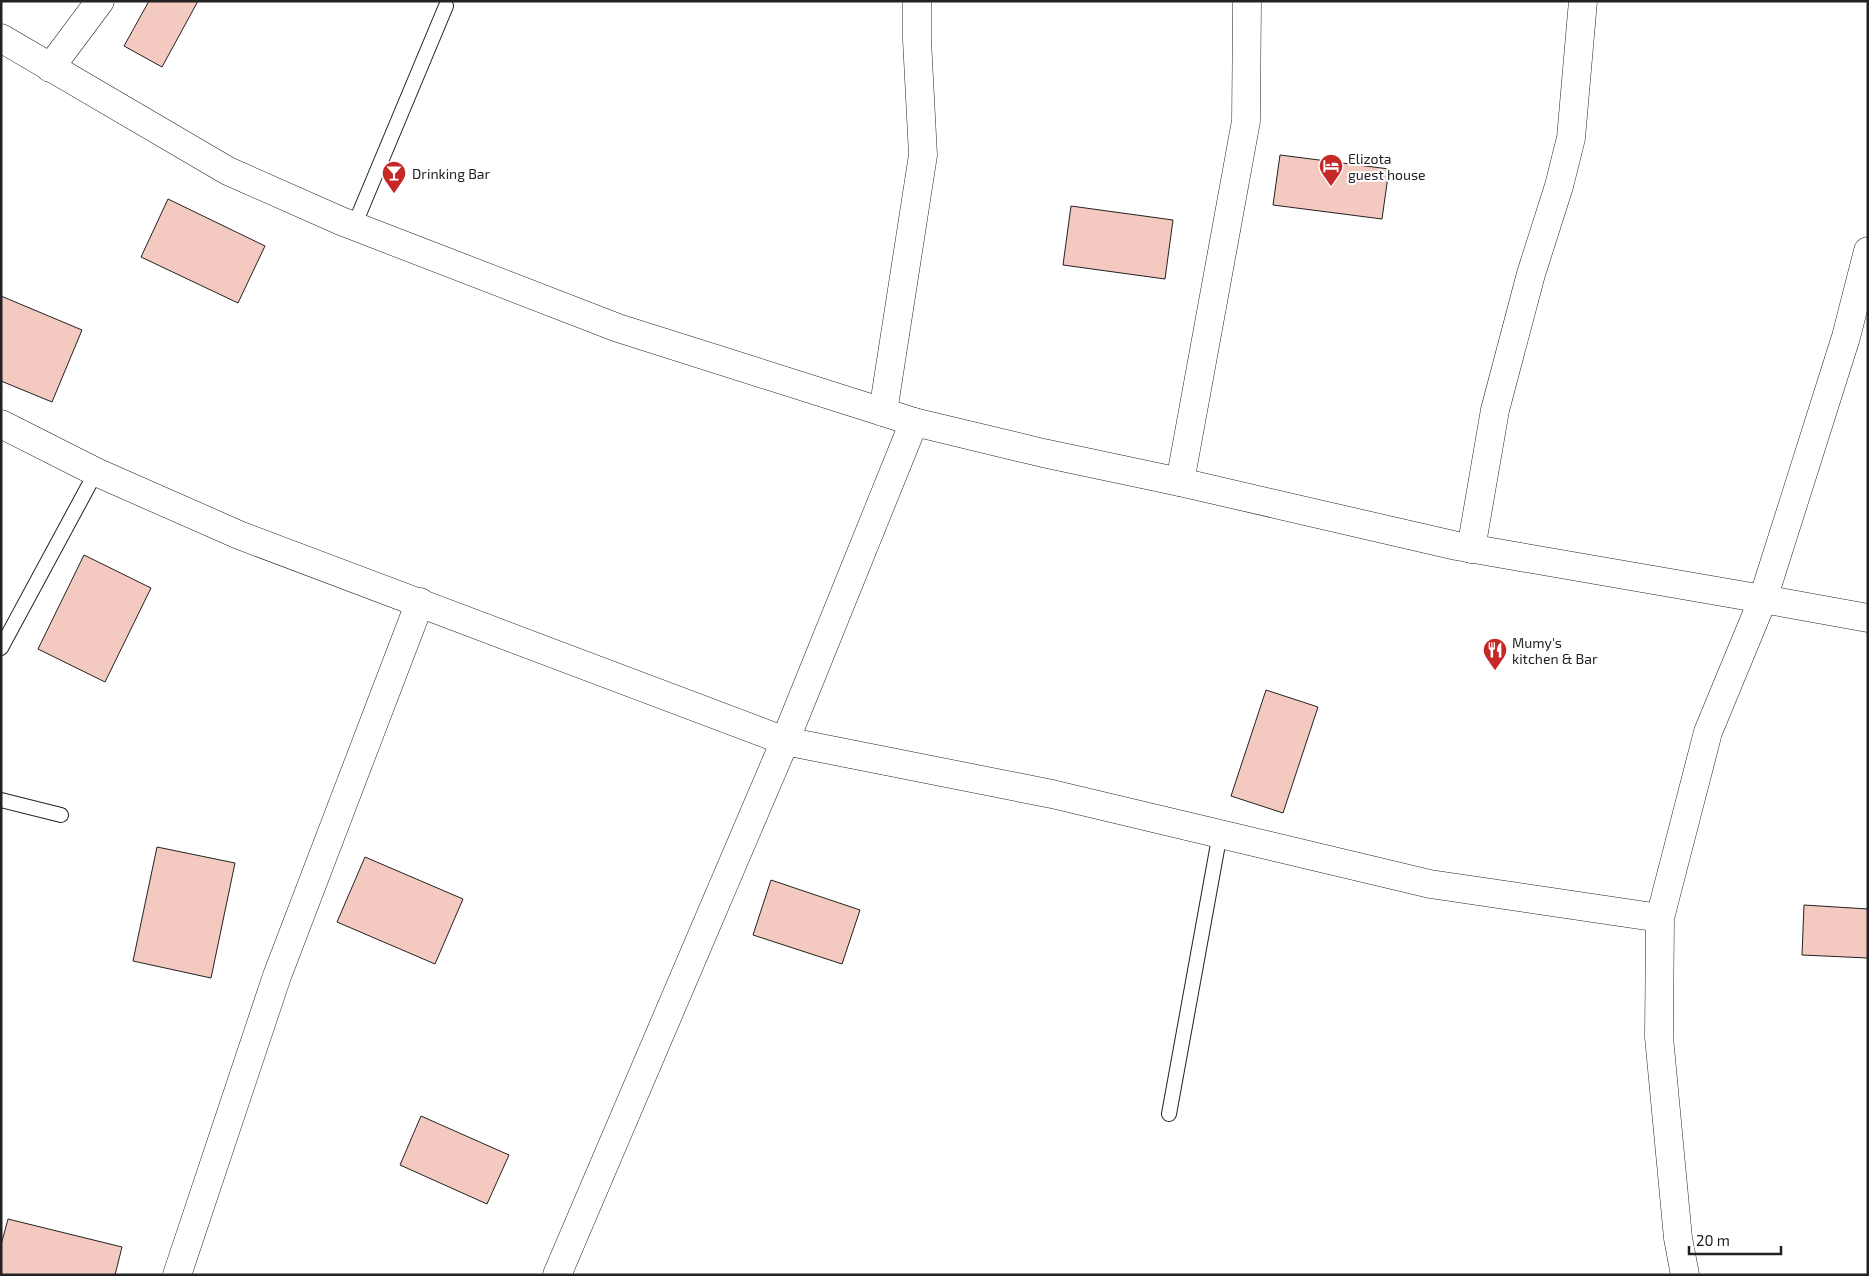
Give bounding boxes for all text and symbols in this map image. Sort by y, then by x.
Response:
place label: Elizota guest house [1348,150,1426,183]
hotel icon: Elizota guest house [1318,153,1344,187]
bar icon: Drinking Bar [381,160,407,194]
place label: Drinking Bar [412,165,491,182]
place label: Mumy's kitchen & Bar [1512,634,1598,667]
restaurant icon: Mumy's kitchen & Bar [1482,637,1508,671]
scale bar [1689,1224,1782,1256]
text: 20 m [1696,1231,1730,1249]

